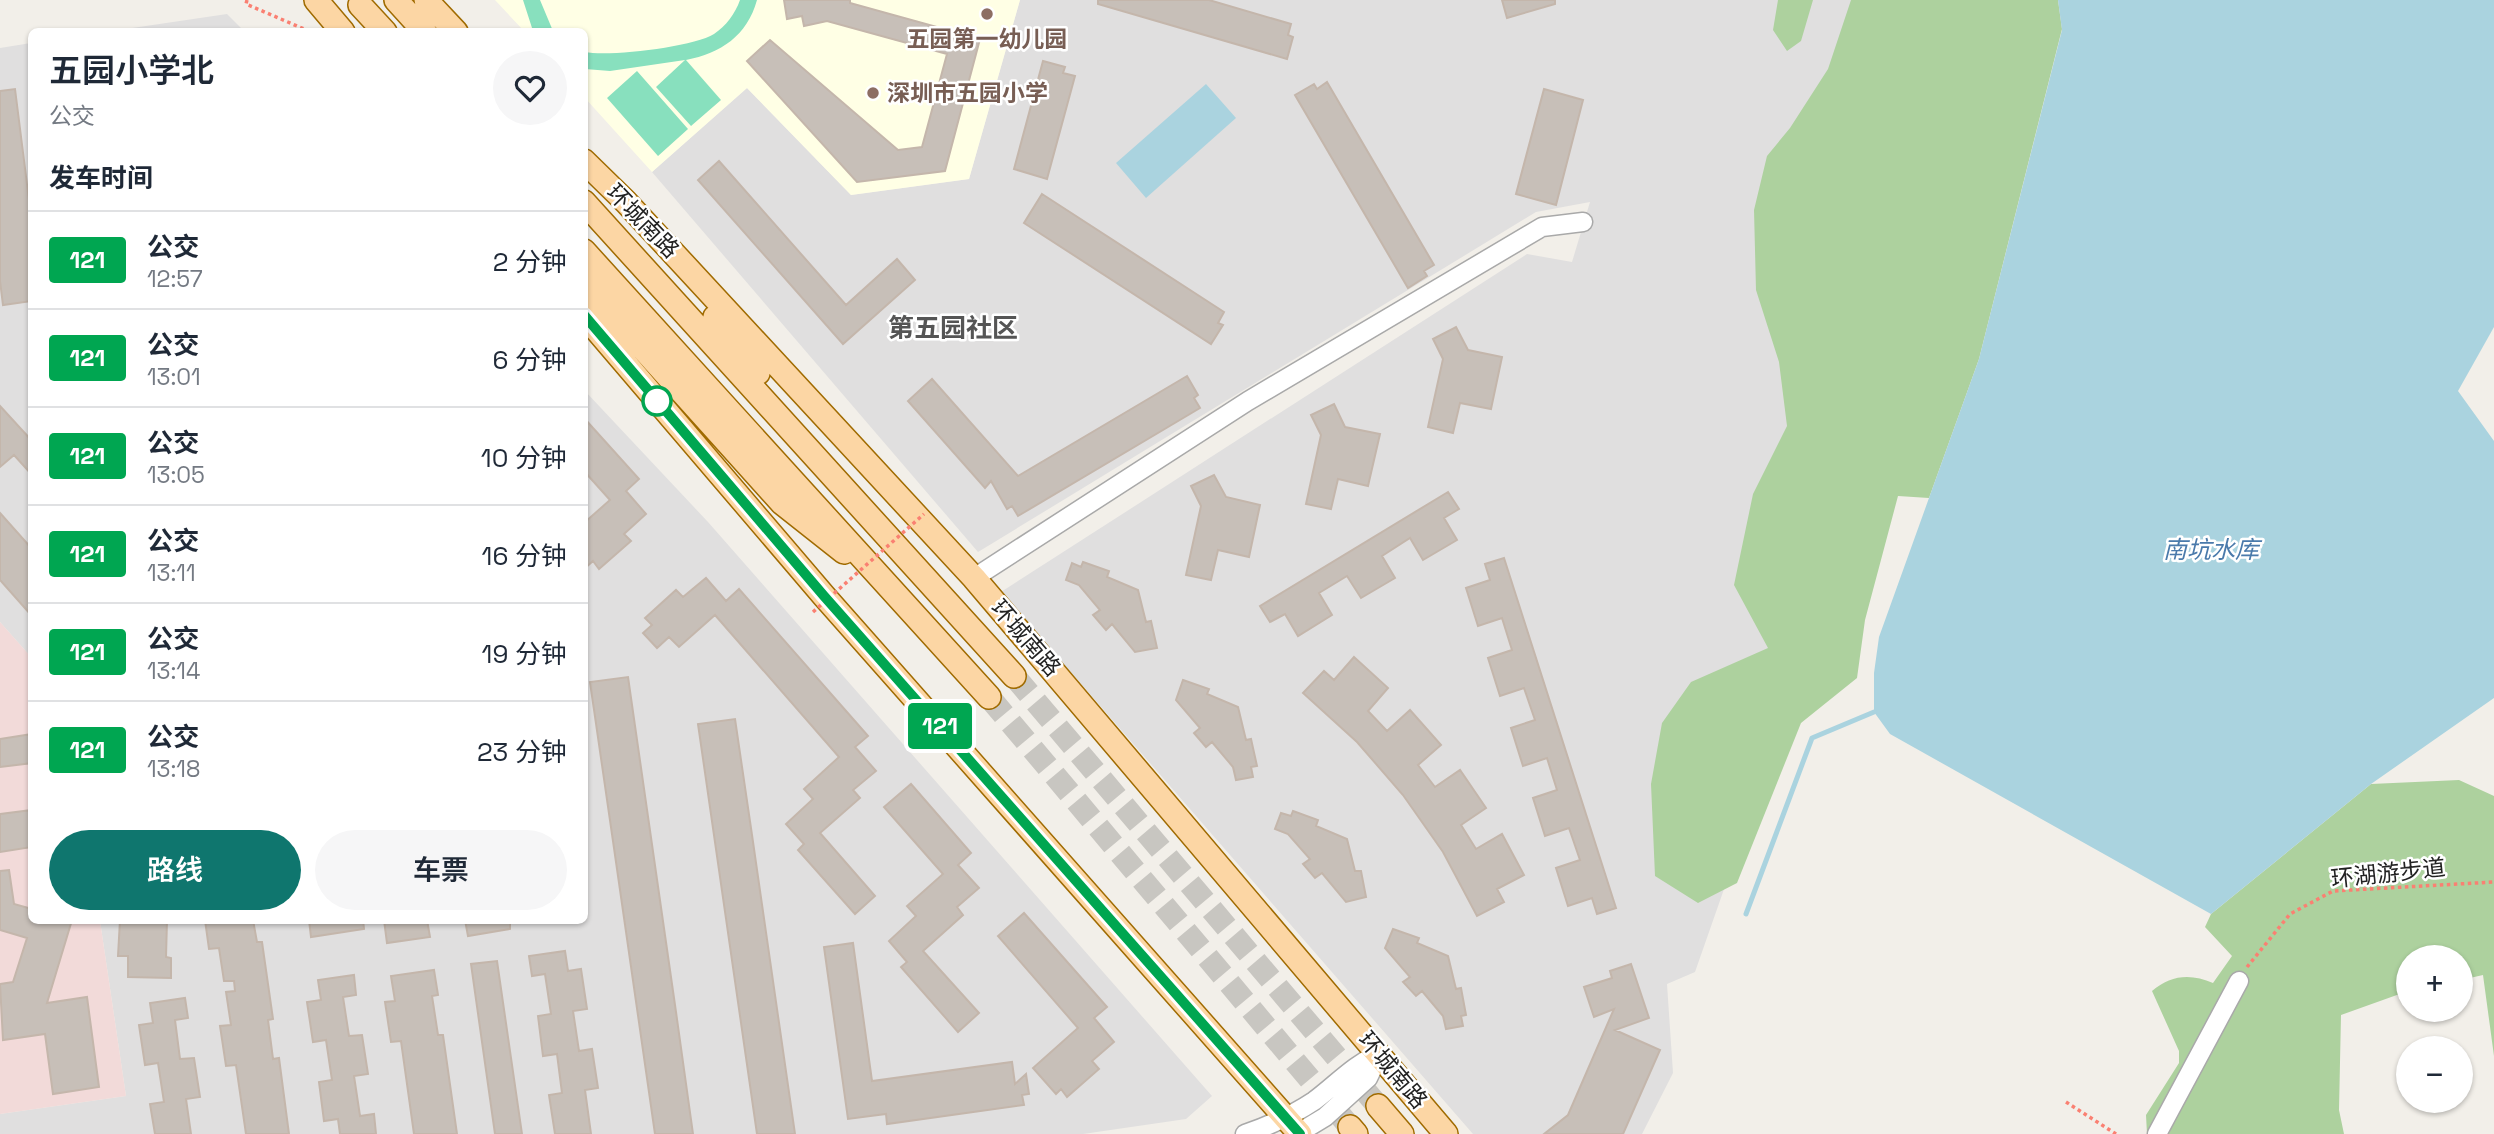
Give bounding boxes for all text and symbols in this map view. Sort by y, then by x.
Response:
marker: 五园第一幼儿园 [979,6,995,22]
place label: 五园第一幼儿园 [907,24,1068,54]
text: 五园小学北 [49,50,214,92]
button: heart [493,51,567,125]
place label: 深圳市五园小学 [887,78,1048,108]
marker: 深圳市五园小学 [865,85,881,101]
text: 公交 [49,101,95,131]
text: 发车时间 [49,161,153,195]
street label: 环城南路 [600,177,686,265]
text: 公交 [147,230,199,264]
text: 121 [70,244,105,275]
text: 2 分钟 [493,245,567,279]
text: 12:57 [147,264,203,294]
district label: 第五园社区 [888,311,1018,345]
text: 公交 [147,328,199,362]
text: 121 [70,342,105,373]
text: 6 分钟 [492,343,567,377]
text: 13:01 [147,362,201,392]
unlabelled marker [642,386,672,416]
text: 公交 [147,426,199,460]
text: 121 [70,440,105,471]
text: 10 分钟 [481,441,567,475]
text: 13:05 [147,460,205,490]
text: 公交 [147,524,199,558]
water label: 南坑水库 [2163,534,2263,565]
text: 121 [70,538,105,569]
text: 16 分钟 [482,539,567,573]
text: 13:11 [147,558,196,588]
street label: 环城南路 [985,593,1067,683]
text: 公交 [147,622,199,656]
text: 121 [70,636,105,667]
text: 19 分钟 [482,637,567,671]
text: 13:14 [147,656,200,686]
line badge: 121 [900,703,980,749]
text: 121 [922,710,958,741]
text: 公交 [147,720,199,754]
text: 121 [70,734,105,765]
text: 23 分钟 [477,735,567,769]
text: 13:18 [147,754,200,784]
button: 路线 [49,830,301,910]
button: 车票 [315,830,567,910]
street label: 环湖游步道 [2329,852,2447,894]
map controls [2396,945,2473,1113]
button: + [2396,945,2473,1022]
street label: 环城南路 [1352,1025,1434,1115]
button: − [2396,1036,2473,1113]

